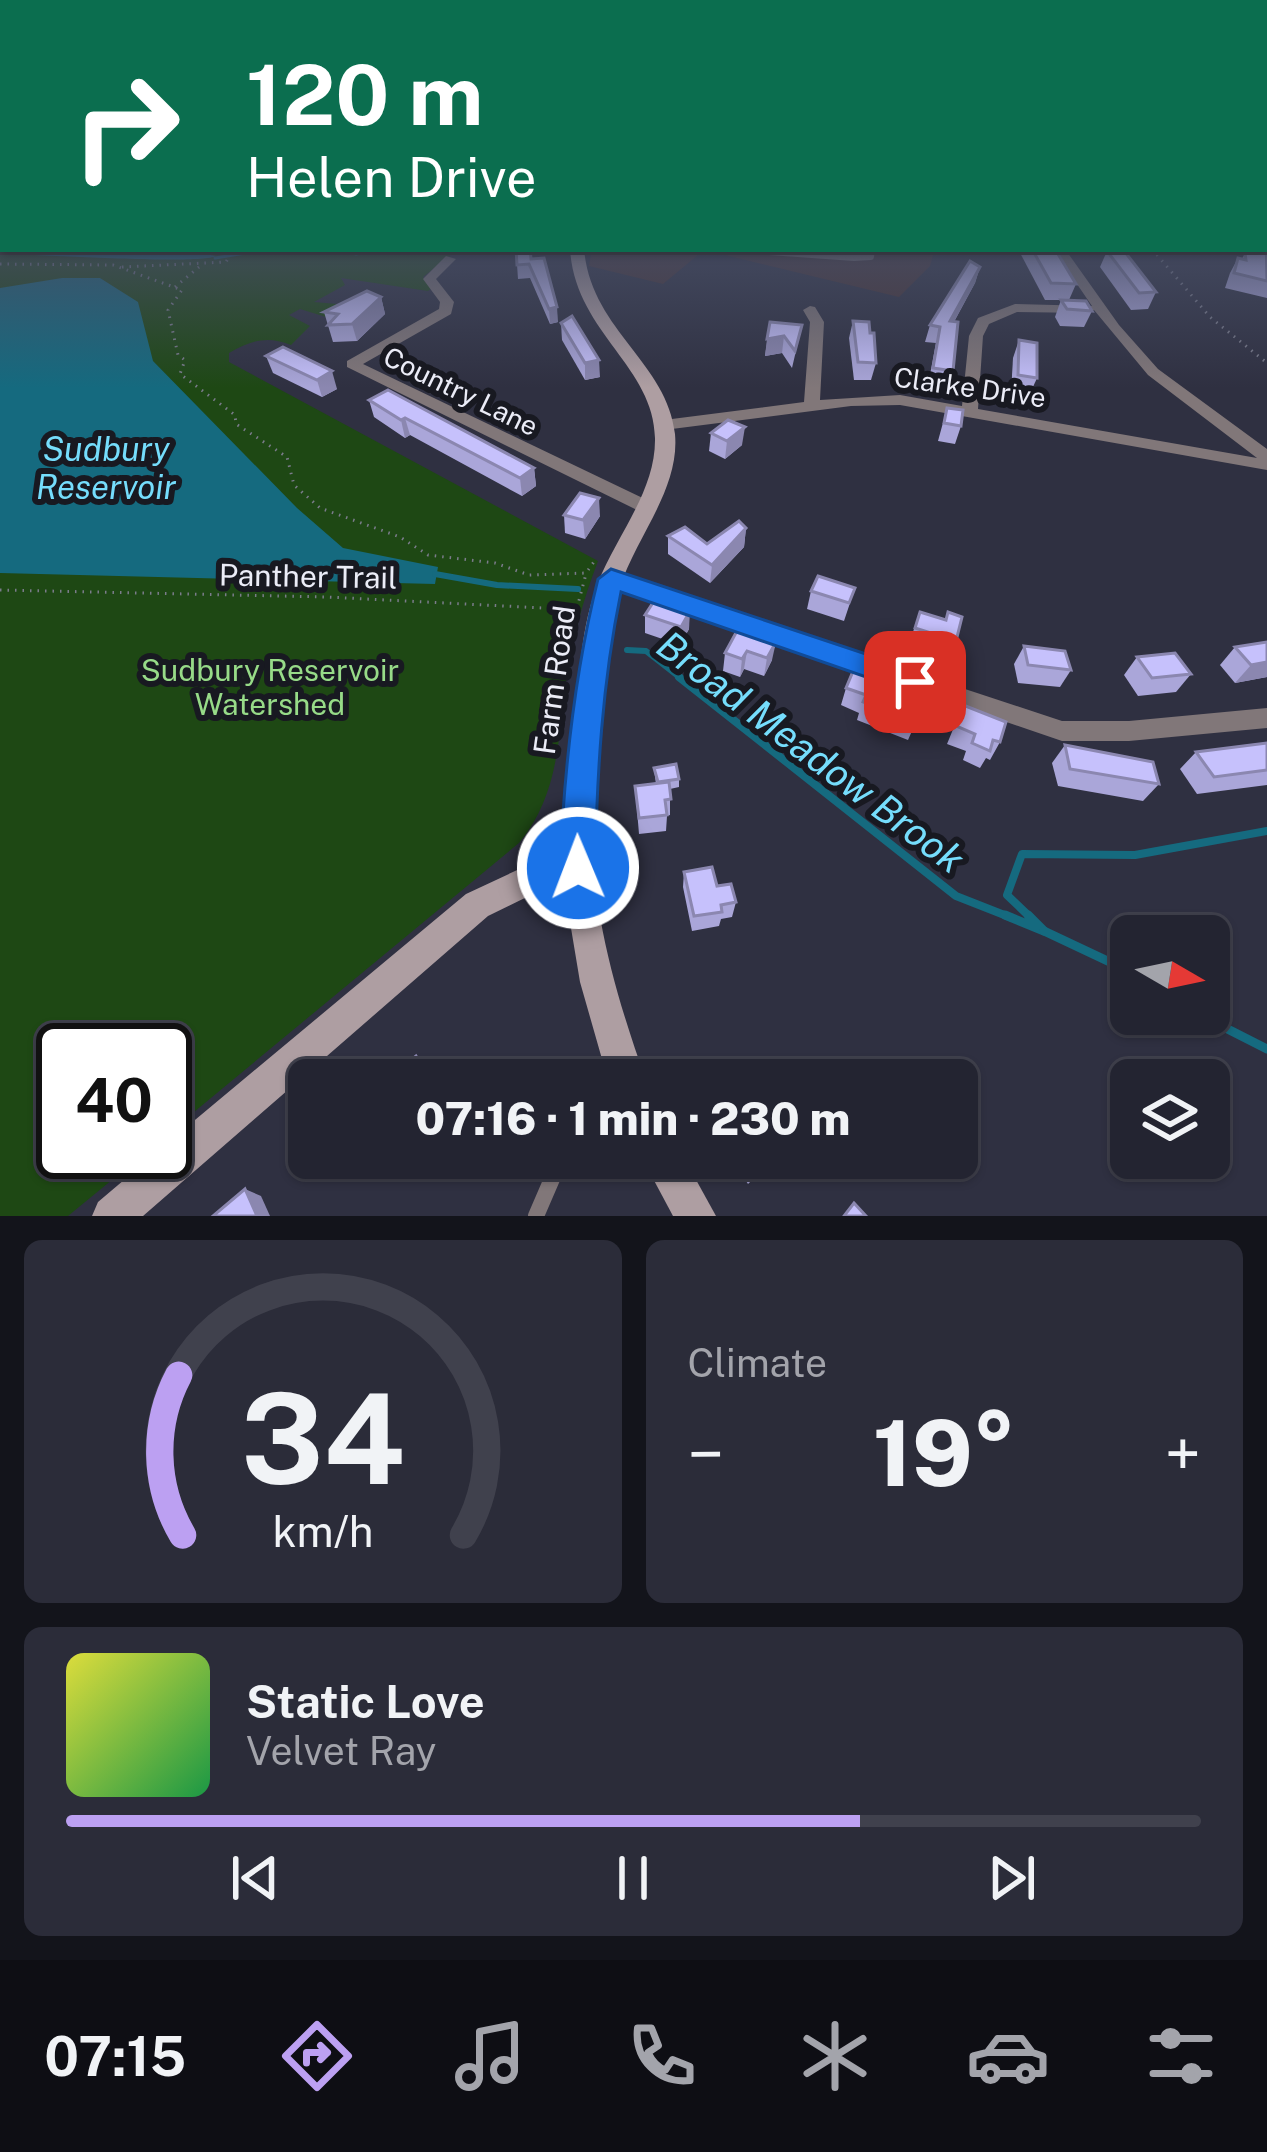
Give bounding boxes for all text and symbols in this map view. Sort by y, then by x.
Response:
text: 120 m [246,45,484,144]
icon: right [48,48,204,204]
text: Helen Drive [246,146,537,209]
street label: Country Lane [379,340,543,442]
street label: Clarke Drive [892,361,1048,413]
water label: Sudbury Reservoir [36,430,177,506]
street label: Panther Trail [219,556,397,596]
street label: Farm Road [526,603,582,757]
water label: Broad Meadow Brook [648,622,974,882]
pin [864,631,966,733]
icon: arrive [882,649,948,715]
park label: Sudbury Reservoir Watershed [141,652,399,722]
position arrow [515,805,641,931]
north arrow [1110,915,1230,1035]
map controls [1110,915,1230,1179]
speed limit sign: 40 [36,1023,192,1179]
button: layers [1110,1059,1230,1179]
text: 07:16 · 1 min · 230 m [416,1092,850,1145]
text: Climate [688,1340,827,1386]
text: 34 [241,1365,405,1512]
text: 19° [873,1400,1016,1506]
text: − [688,1415,724,1493]
text: + [1164,1415,1201,1493]
text: km/h [272,1505,373,1556]
text: Static Love [246,1675,485,1728]
text: Velvet Ray [246,1728,436,1774]
icon: previous [222,1845,288,1911]
icon: pause [600,1845,666,1911]
icon: next [979,1845,1045,1911]
icon: directions [275,2014,359,2098]
icon: music [448,2014,532,2098]
icon: phone [620,2014,704,2098]
icon: climate [793,2014,877,2098]
icon: car [966,2014,1050,2098]
icon: filters [1139,2014,1223,2098]
text: 07:15 [44,2025,186,2088]

